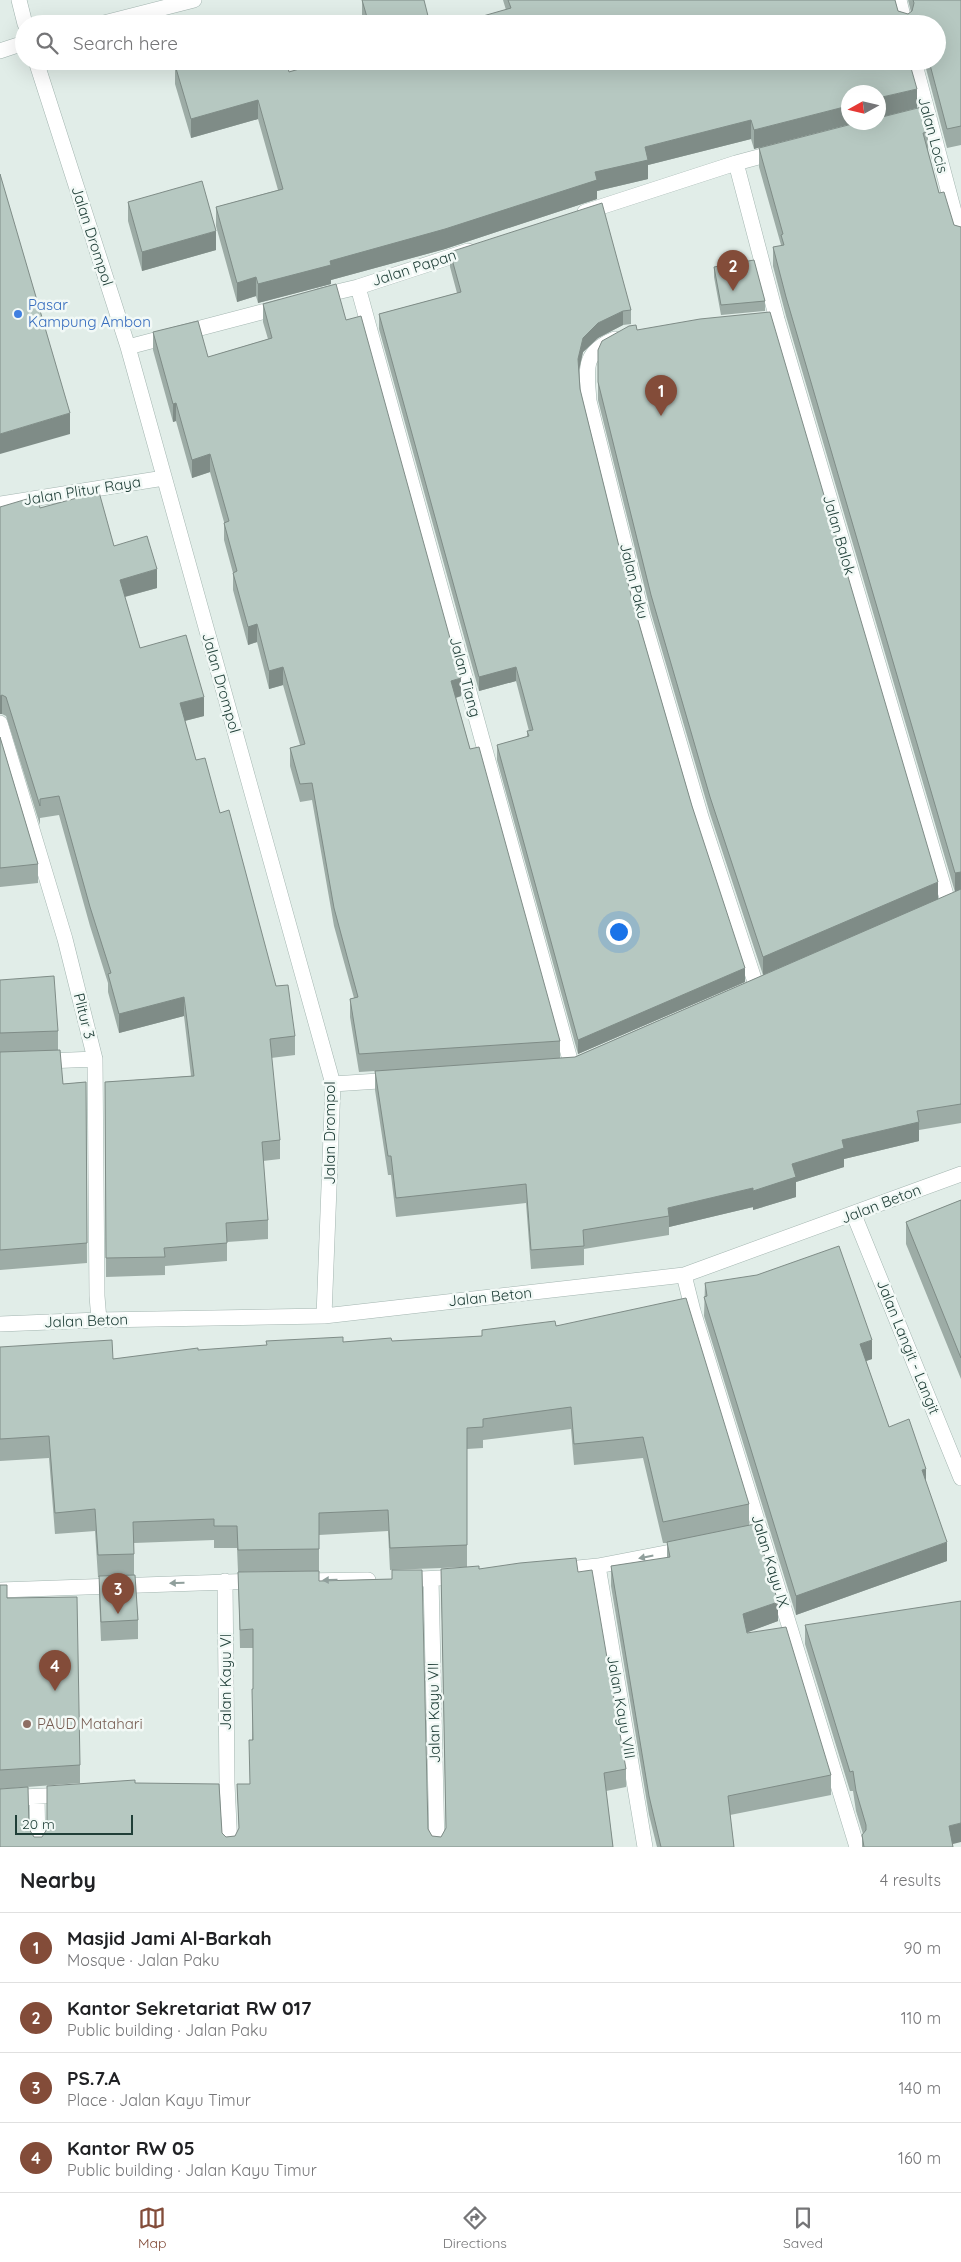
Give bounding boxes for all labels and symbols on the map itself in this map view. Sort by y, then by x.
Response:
north arrow [841,85,886,130]
street label: Jalan Locis [914,95,953,175]
street label: Jalan Drompol [67,184,118,288]
street label: Jalan Papan [369,245,459,290]
pin: 2 [717,250,749,291]
place label: Pasar Kampung Ambon [28,295,151,331]
marker: Pasar Kampung Ambon [12,308,24,320]
pin: 1 [645,375,677,416]
street label: Jalan Plitur Raya [22,472,142,509]
street label: Jalan Balok [819,493,860,577]
street label: Jalan Paku [616,541,653,621]
street label: Jalan Drompol [198,630,245,735]
street label: Jalan Tiang [446,635,485,719]
your location [606,919,632,945]
street label: Plitur 3 [70,991,99,1041]
street label: Jalan Drompol [320,1081,339,1185]
street label: Jalan Beton [838,1180,923,1227]
street label: Jalan Langit - Langit [873,1277,944,1417]
street label: Jalan Beton [447,1283,533,1310]
street label: Jalan Beton [44,1310,128,1331]
street label: Jalan Kayu IX [747,1512,794,1610]
one-way arrow [638,1553,653,1561]
pin: 3 [102,1573,134,1614]
one-way arrow [321,1576,337,1584]
one-way arrow [168,1579,184,1587]
street label: Jalan Kayu VI [216,1633,235,1731]
pin: 4 [39,1650,71,1691]
street label: Jalan Kayu VIII [603,1654,640,1760]
street label: Jalan Kayu VII [423,1662,444,1764]
place label: PAUD Matahari [37,1714,143,1733]
marker: PAUD Matahari [21,1718,33,1730]
scale bar [15,1812,132,1835]

